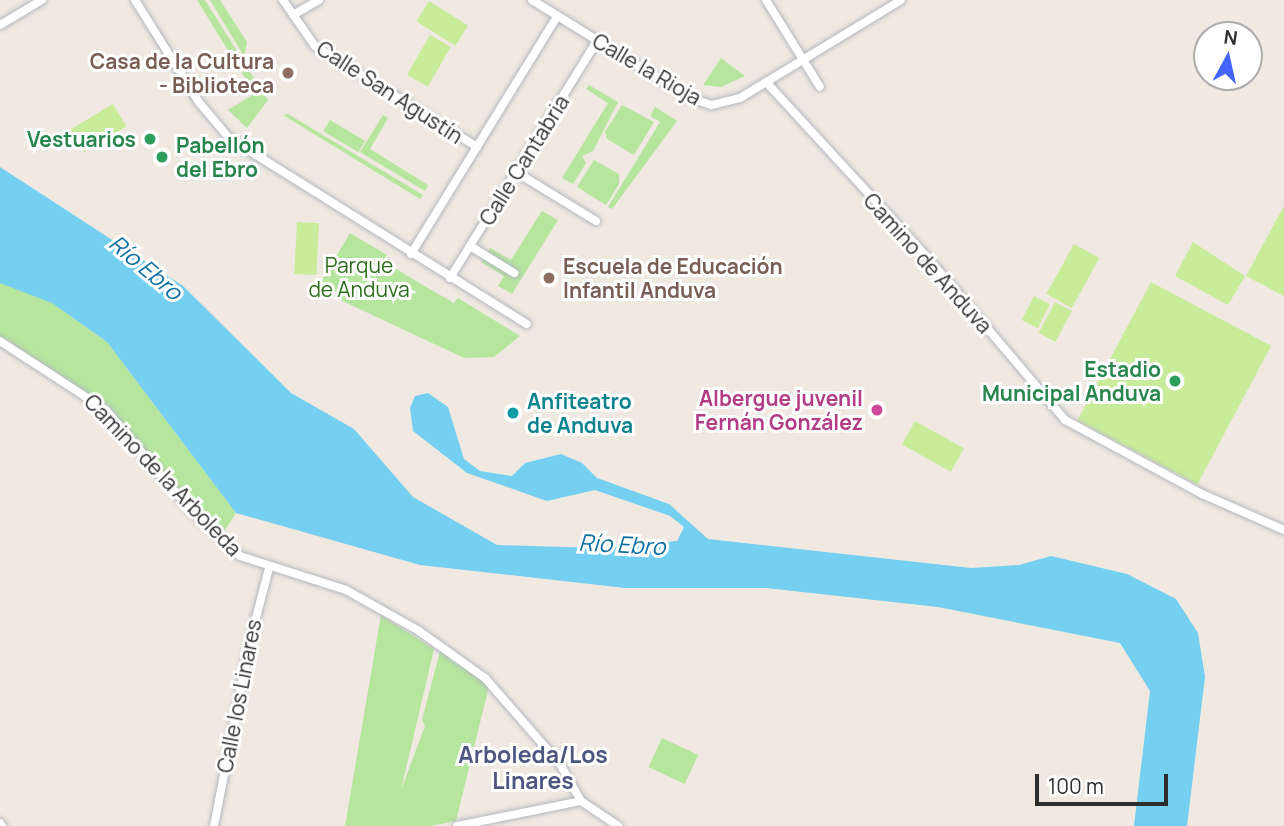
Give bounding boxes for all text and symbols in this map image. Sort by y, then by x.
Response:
north arrow [1193,21,1263,91]
text: N [1222,23,1239,51]
street label: Calle la Rioja [588,28,706,110]
street label: Calle San Agustín [312,35,468,149]
place label: Casa de la Cultura - Biblioteca [90,48,274,98]
marker: Casa de la Cultura - Biblioteca [280,65,296,81]
street label: Calle Cantabria [474,90,574,230]
place label: Vestuarios [27,126,136,152]
marker: Vestuarios [142,131,158,147]
place label: Pabellón del Ebro [176,132,265,182]
marker: Pabellón del Ebro [154,149,170,165]
street label: Camino de Anduva [859,188,997,338]
water label: Río Ebro [104,229,188,305]
park label: Parque de Anduva [308,252,410,302]
place label: Escuela de Educación Infantil Anduva [563,253,783,303]
marker: Escuela de Educación Infantil Anduva [541,270,557,286]
place label: Estadio Municipal Anduva [982,356,1161,406]
marker: Estadio Municipal Anduva [1167,373,1183,389]
place label: Albergue juvenil Fernán González [695,385,863,435]
place label: Anfiteatro de Anduva [527,388,633,438]
street label: Camino de la Arboleda [79,389,247,561]
marker: Albergue juvenil Fernán González [869,402,885,418]
marker: Anfiteatro de Anduva [505,405,521,421]
water label: Río Ebro [578,528,666,560]
street label: Calle los Linares [212,617,266,775]
district label: Arboleda/Los Linares [458,740,608,794]
scale bar [1039,760,1172,804]
text: 100 m [1048,772,1104,800]

